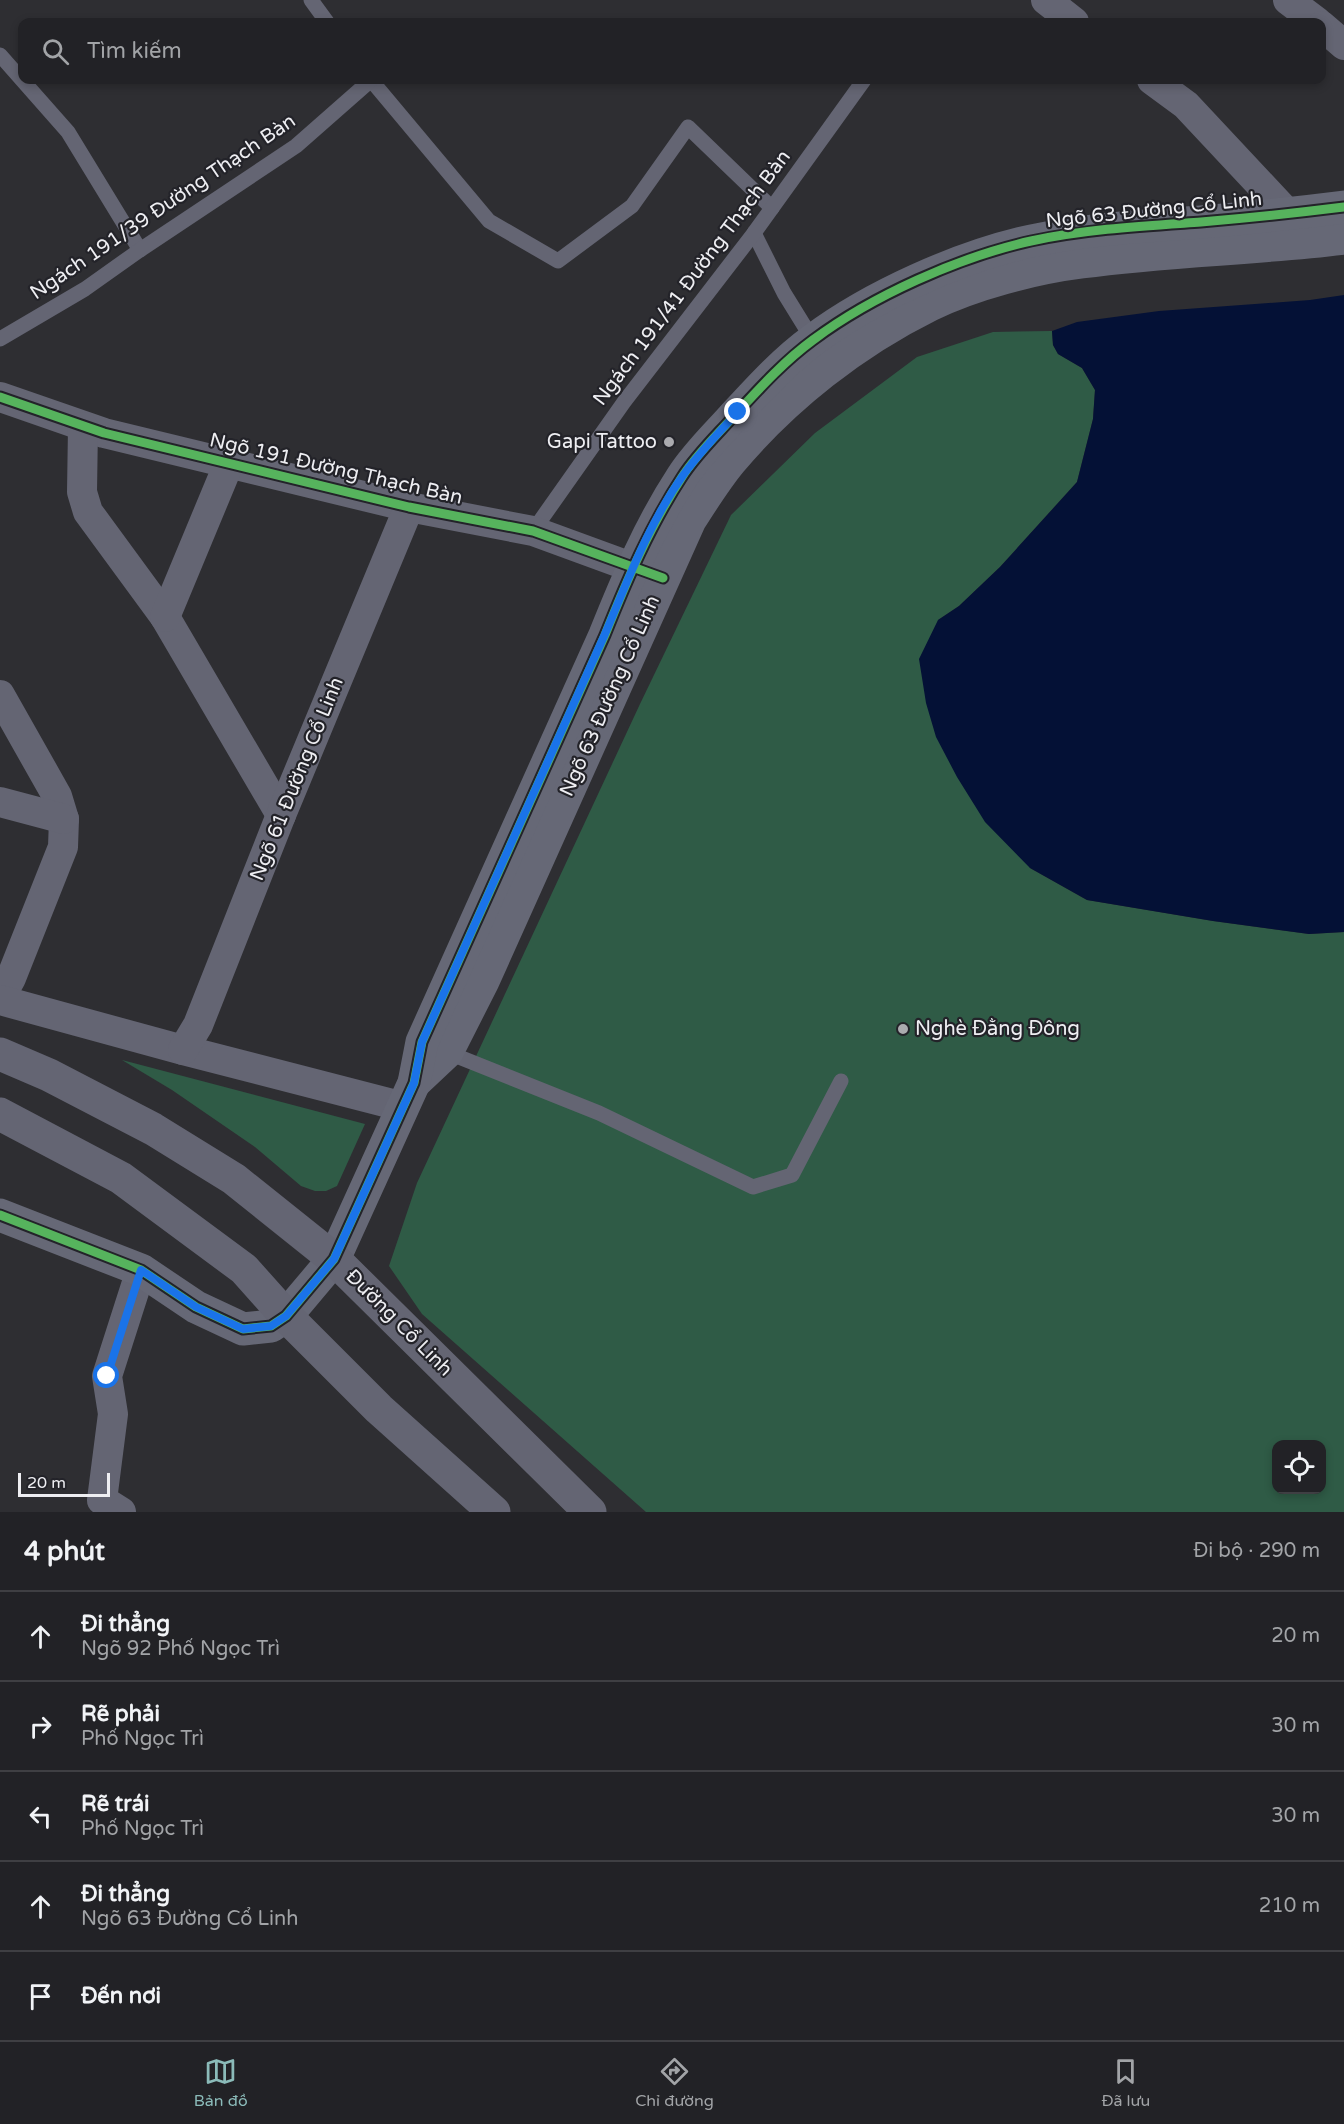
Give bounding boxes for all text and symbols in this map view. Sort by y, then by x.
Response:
search box [18,18,1326,84]
icon: search [39,35,72,68]
text: Tìm kiếm [87,38,182,64]
street label: Ngách 191/39 Đường Thạch Bàn [26,109,300,305]
street label: Ngách 191/41 Đường Thạch Bàn [588,146,796,410]
street label: Ngõ 63 Đường Cổ Linh [1045,187,1263,233]
route end [724,398,750,424]
street label: Ngõ 191 Đường Thạch Bàn [207,428,465,510]
place label: Gapi Tattoo [547,430,657,454]
marker: Gapi Tattoo [662,435,676,449]
street label: Ngõ 63 Đường Cổ Linh [555,592,665,800]
street label: Ngõ 61 Đường Cổ Linh [245,674,349,884]
place label: Nghè Đằng Đông [915,1017,1080,1041]
marker: Nghè Đằng Đông [896,1022,910,1036]
street label: Đường Cổ Linh [341,1265,457,1381]
route start [93,1362,119,1388]
map controls [1272,1440,1326,1494]
button: locate [1272,1440,1326,1494]
scale bar [18,1470,110,1498]
text: 20 m [27,1473,66,1493]
text: 4 phút [24,1536,105,1567]
text: Đi bộ · 290 m [1193,1539,1320,1563]
text: Đi thẳng [81,1611,170,1637]
icon: ahead [24,1620,57,1653]
text: 20 m [1271,1624,1320,1648]
text: Ngõ 92 Phố Ngọc Trì [81,1637,280,1661]
text: Rẽ phải [81,1701,160,1727]
icon: right [24,1710,57,1743]
text: 30 m [1271,1714,1320,1738]
text: Phố Ngọc Trì [81,1727,204,1751]
text: Rẽ trái [81,1791,150,1817]
icon: left [24,1800,57,1833]
text: 30 m [1271,1804,1320,1828]
text: Phố Ngọc Trì [81,1817,204,1841]
text: Đi thẳng [81,1881,170,1907]
icon: ahead [24,1890,57,1923]
text: 210 m [1259,1894,1320,1918]
text: Ngõ 63 Đường Cổ Linh [81,1907,298,1931]
icon: arrive [24,1980,57,2013]
text: Đến nơi [81,1983,161,2009]
tab: Bản đồ [194,2055,248,2111]
tab: Chỉ đường [635,2055,714,2111]
tab: Đã lưu [1101,2055,1150,2111]

